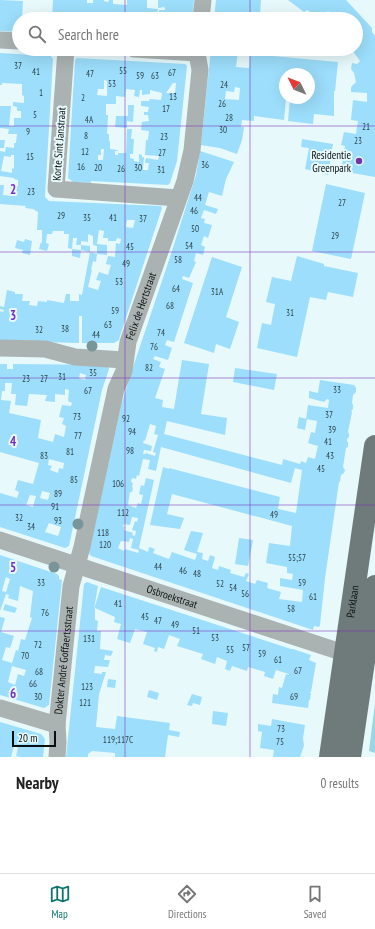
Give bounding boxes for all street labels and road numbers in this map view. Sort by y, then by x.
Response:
street label: Korte Sint Janstraat [49,107,69,181]
street label: Felix de Hertstraat [122,270,159,342]
street label: Osbroekstraat [145,582,199,611]
street label: Parklaan [343,584,362,619]
street label: Dokter André Goffaertsstraat [51,606,76,715]

